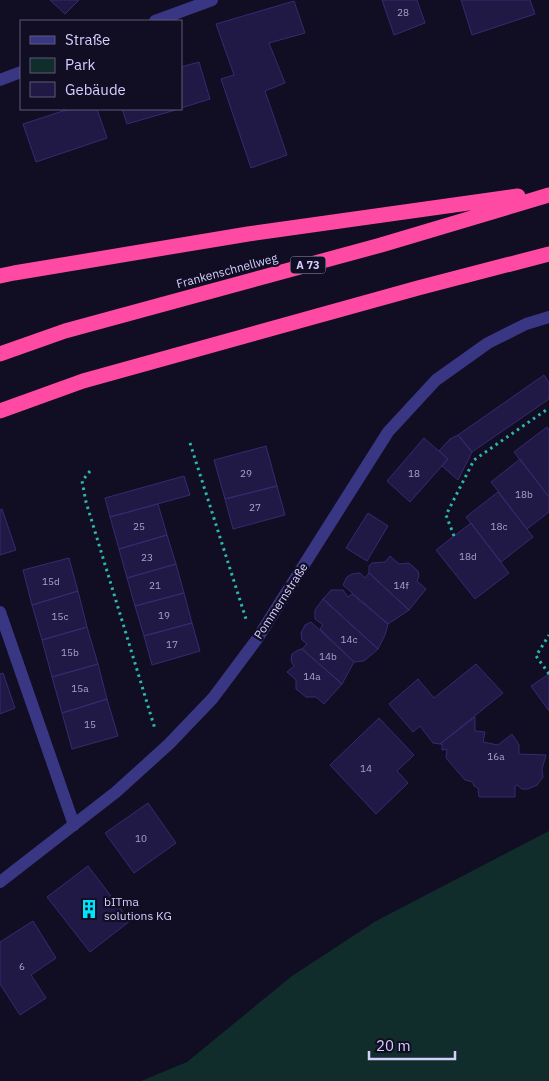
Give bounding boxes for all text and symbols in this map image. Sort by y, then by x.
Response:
house number: 28 [397,6,409,19]
legend [20,20,182,110]
text: Straße [65,30,110,49]
text: Park [65,55,95,74]
text: Gebäude [65,80,126,99]
street label: Frankenschnellweg [175,250,280,291]
road number: A 73 [290,256,326,274]
house number: 29 [240,467,252,480]
house number: 18 [408,467,420,480]
house number: 18b [515,488,533,501]
house number: 27 [249,501,261,514]
house number: 25 [133,520,145,533]
house number: 18c [490,520,508,533]
house number: 18d [459,550,477,563]
house number: 23 [141,551,153,564]
street label: Pommernstraße [250,560,311,642]
house number: 15d [42,575,60,588]
house number: 21 [149,579,161,592]
house number: 14f [393,579,409,592]
house number: 19 [158,609,170,622]
house number: 15c [51,610,69,623]
house number: 14c [340,633,358,646]
house number: 17 [166,638,178,651]
house number: 15b [61,646,79,659]
house number: 14b [319,650,337,663]
house number: 14a [303,670,321,683]
house number: 15a [71,682,89,695]
house number: 15 [84,718,96,731]
house number: 16a [487,750,505,763]
house number: 14 [360,762,372,775]
house number: 10 [135,832,147,845]
place label: bITma solutions KG [104,894,172,923]
building icon: bITma solutions KG [78,898,100,920]
house number: 6 [19,960,25,973]
scale bar [369,1028,455,1060]
text: 20 m [376,1036,411,1055]

